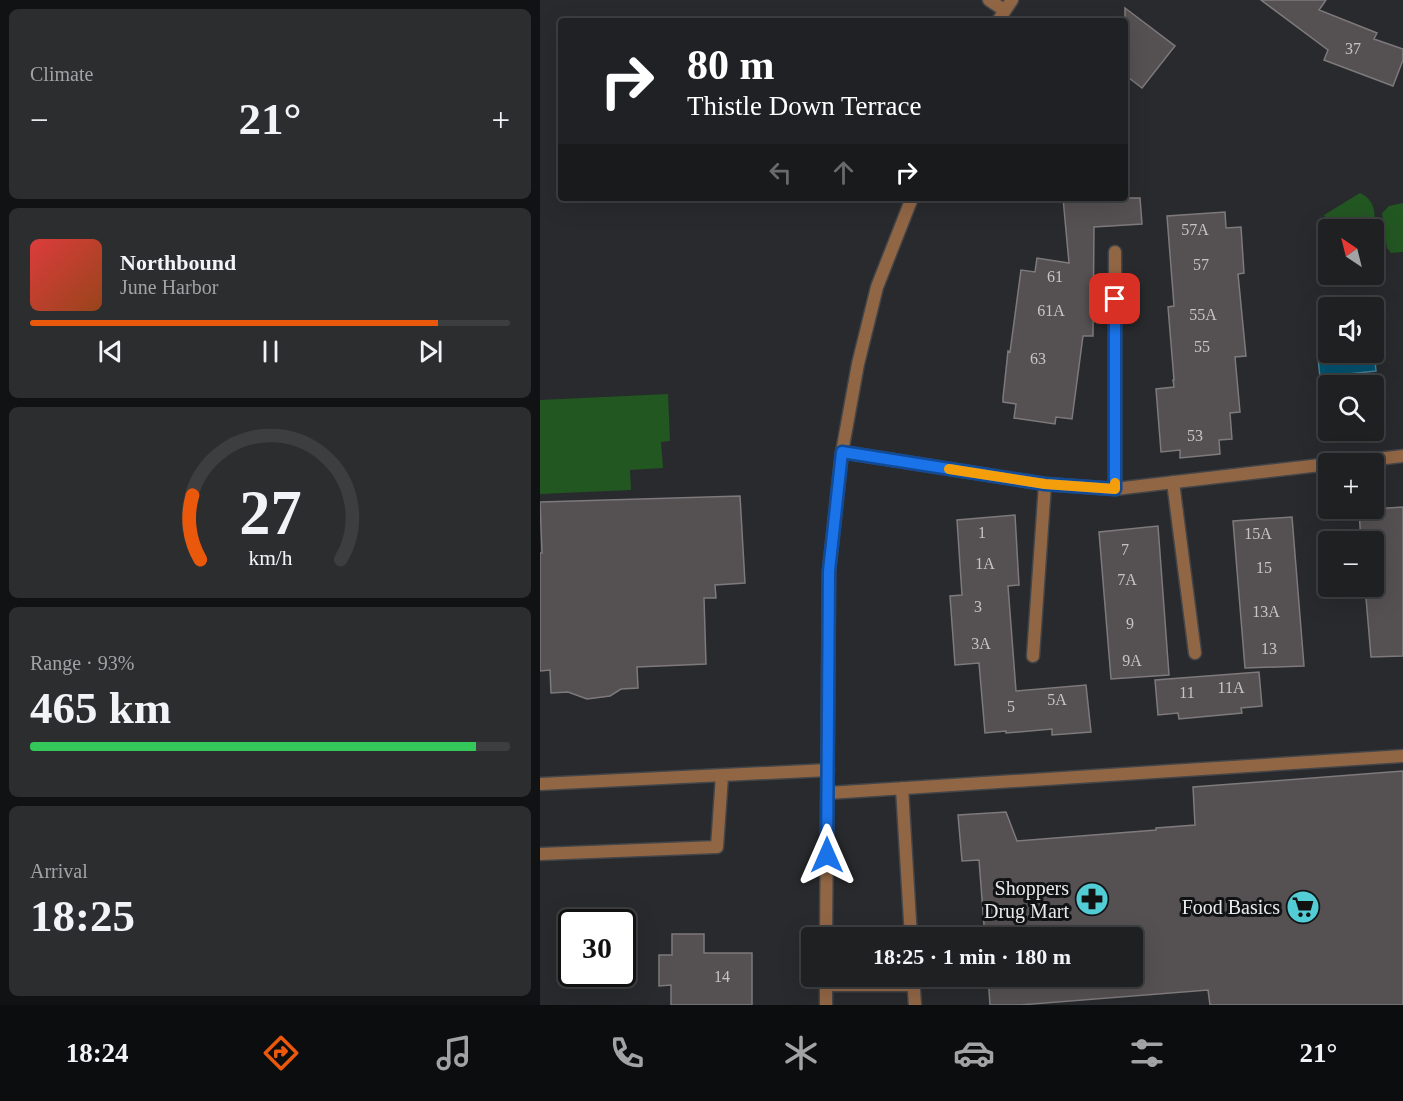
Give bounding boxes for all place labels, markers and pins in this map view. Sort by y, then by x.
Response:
pin [1089,273,1140,324]
place label: Shoppers Drug Mart [984,877,1069,923]
pharmacy icon: Shoppers Drug Mart [1074,881,1110,917]
supermarket icon: Food Basics [1285,889,1321,925]
place label: Food Basics [1182,896,1280,918]

